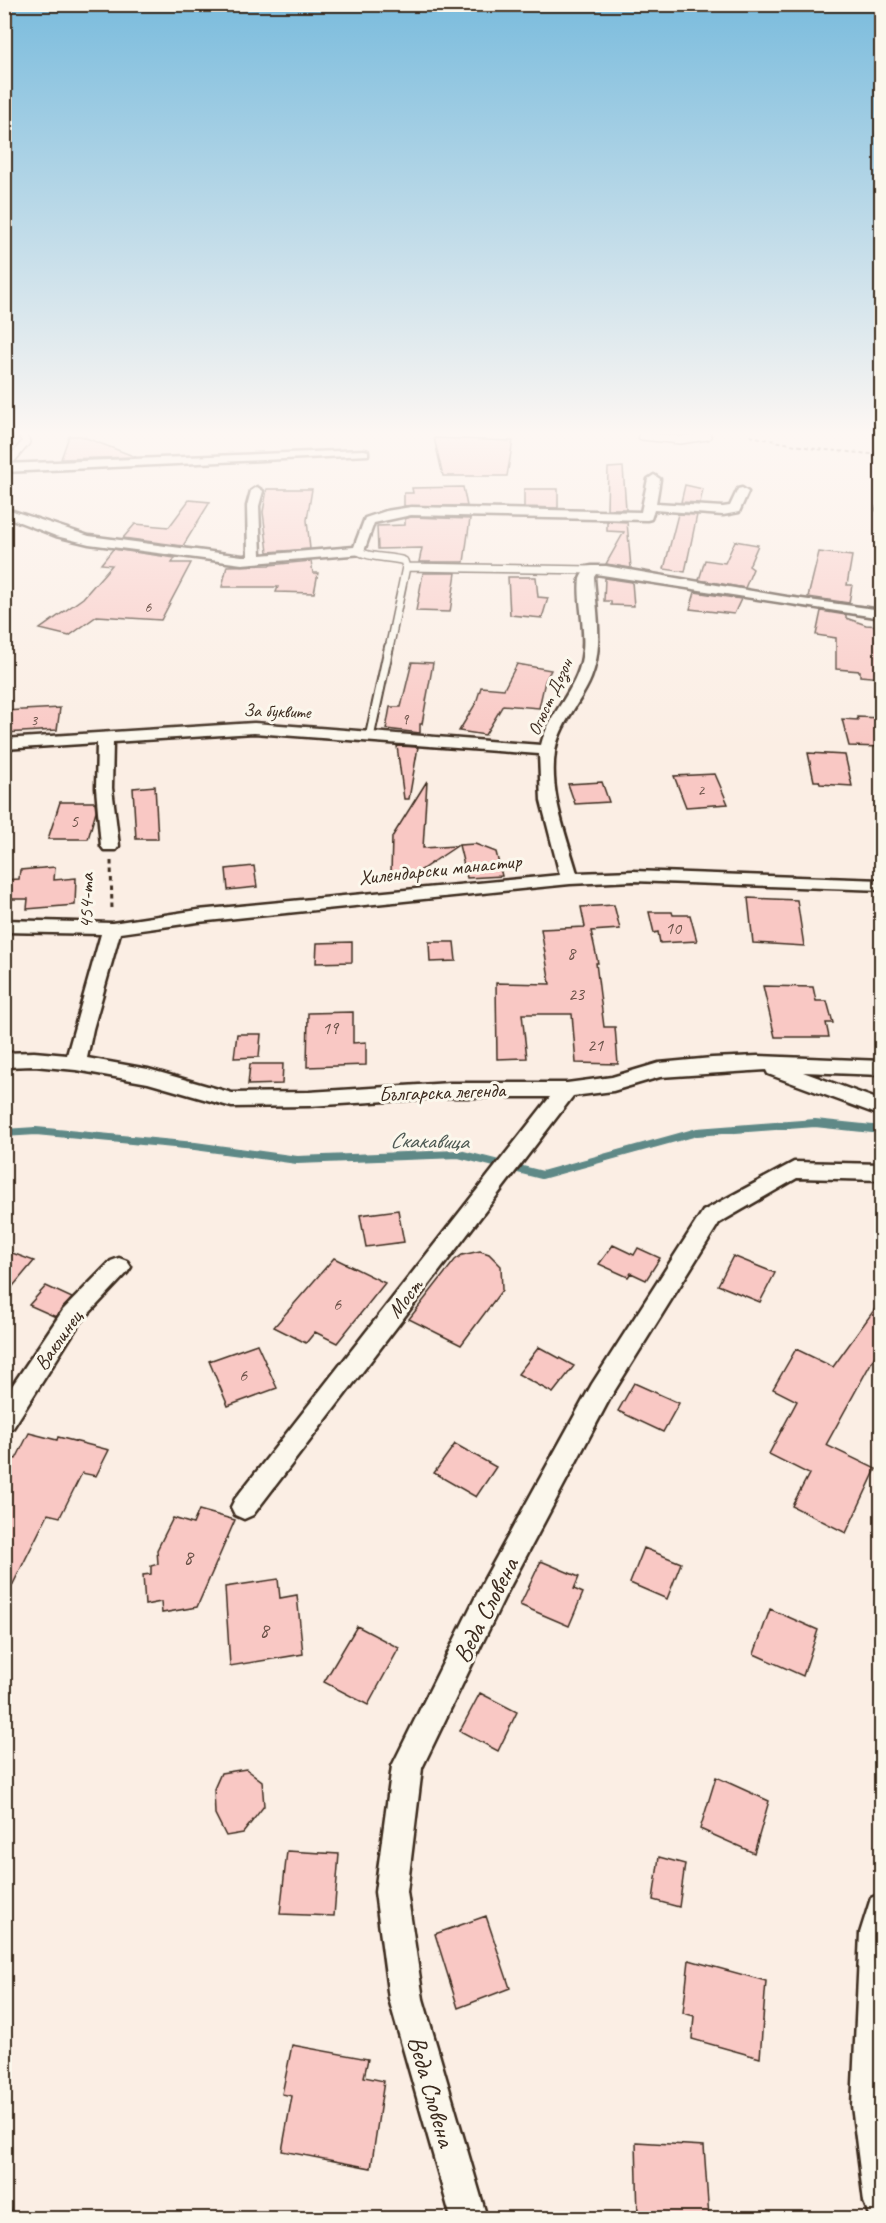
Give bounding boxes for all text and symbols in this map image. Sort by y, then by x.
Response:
house number: 6 [145,598,153,617]
street label: Огюст Дозон [523,654,579,739]
street label: За буквите [243,699,312,723]
house number: 9 [402,710,410,729]
house number: 3 [31,711,39,730]
house number: 2 [698,781,706,800]
house number: 5 [70,810,79,832]
street label: Хилендарски манастир [357,847,524,890]
street label: 454-та [73,871,100,929]
house number: 10 [665,917,683,939]
house number: 8 [567,942,577,964]
house number: 23 [568,983,586,1005]
house number: 19 [322,1017,340,1039]
house number: 21 [587,1034,604,1056]
street label: Българска легенда [378,1077,507,1107]
water label: Скакавица [390,1126,471,1156]
street label: Мост [382,1272,429,1323]
house number: 6 [333,1293,342,1315]
street label: Ваклинец [28,1304,89,1375]
house number: 6 [239,1364,248,1386]
house number: 8 [183,1544,195,1570]
street label: Веда Словена [445,1551,527,1668]
house number: 8 [259,1617,271,1643]
street label: Веда Словена [400,2032,464,2152]

